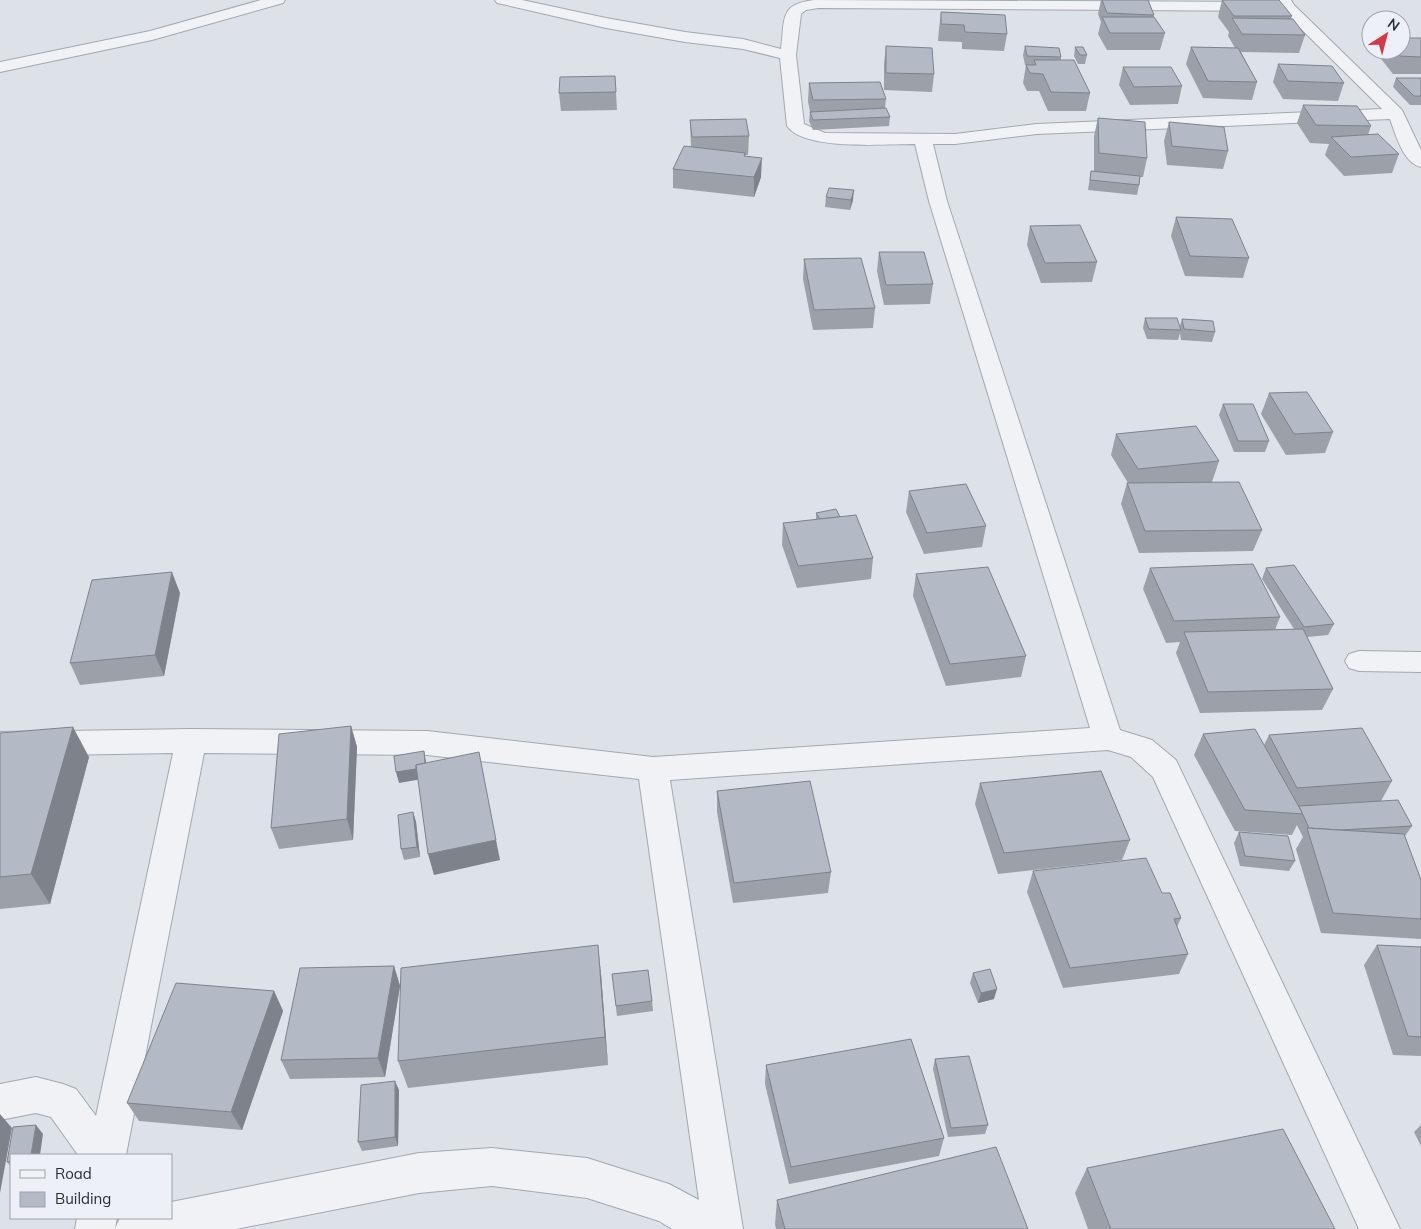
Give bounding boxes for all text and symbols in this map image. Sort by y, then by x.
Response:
north arrow [1361,10,1411,60]
text: N [1384,14,1403,35]
legend [10,1154,172,1219]
text: Road [55,1164,92,1183]
text: Building [55,1189,111,1208]

